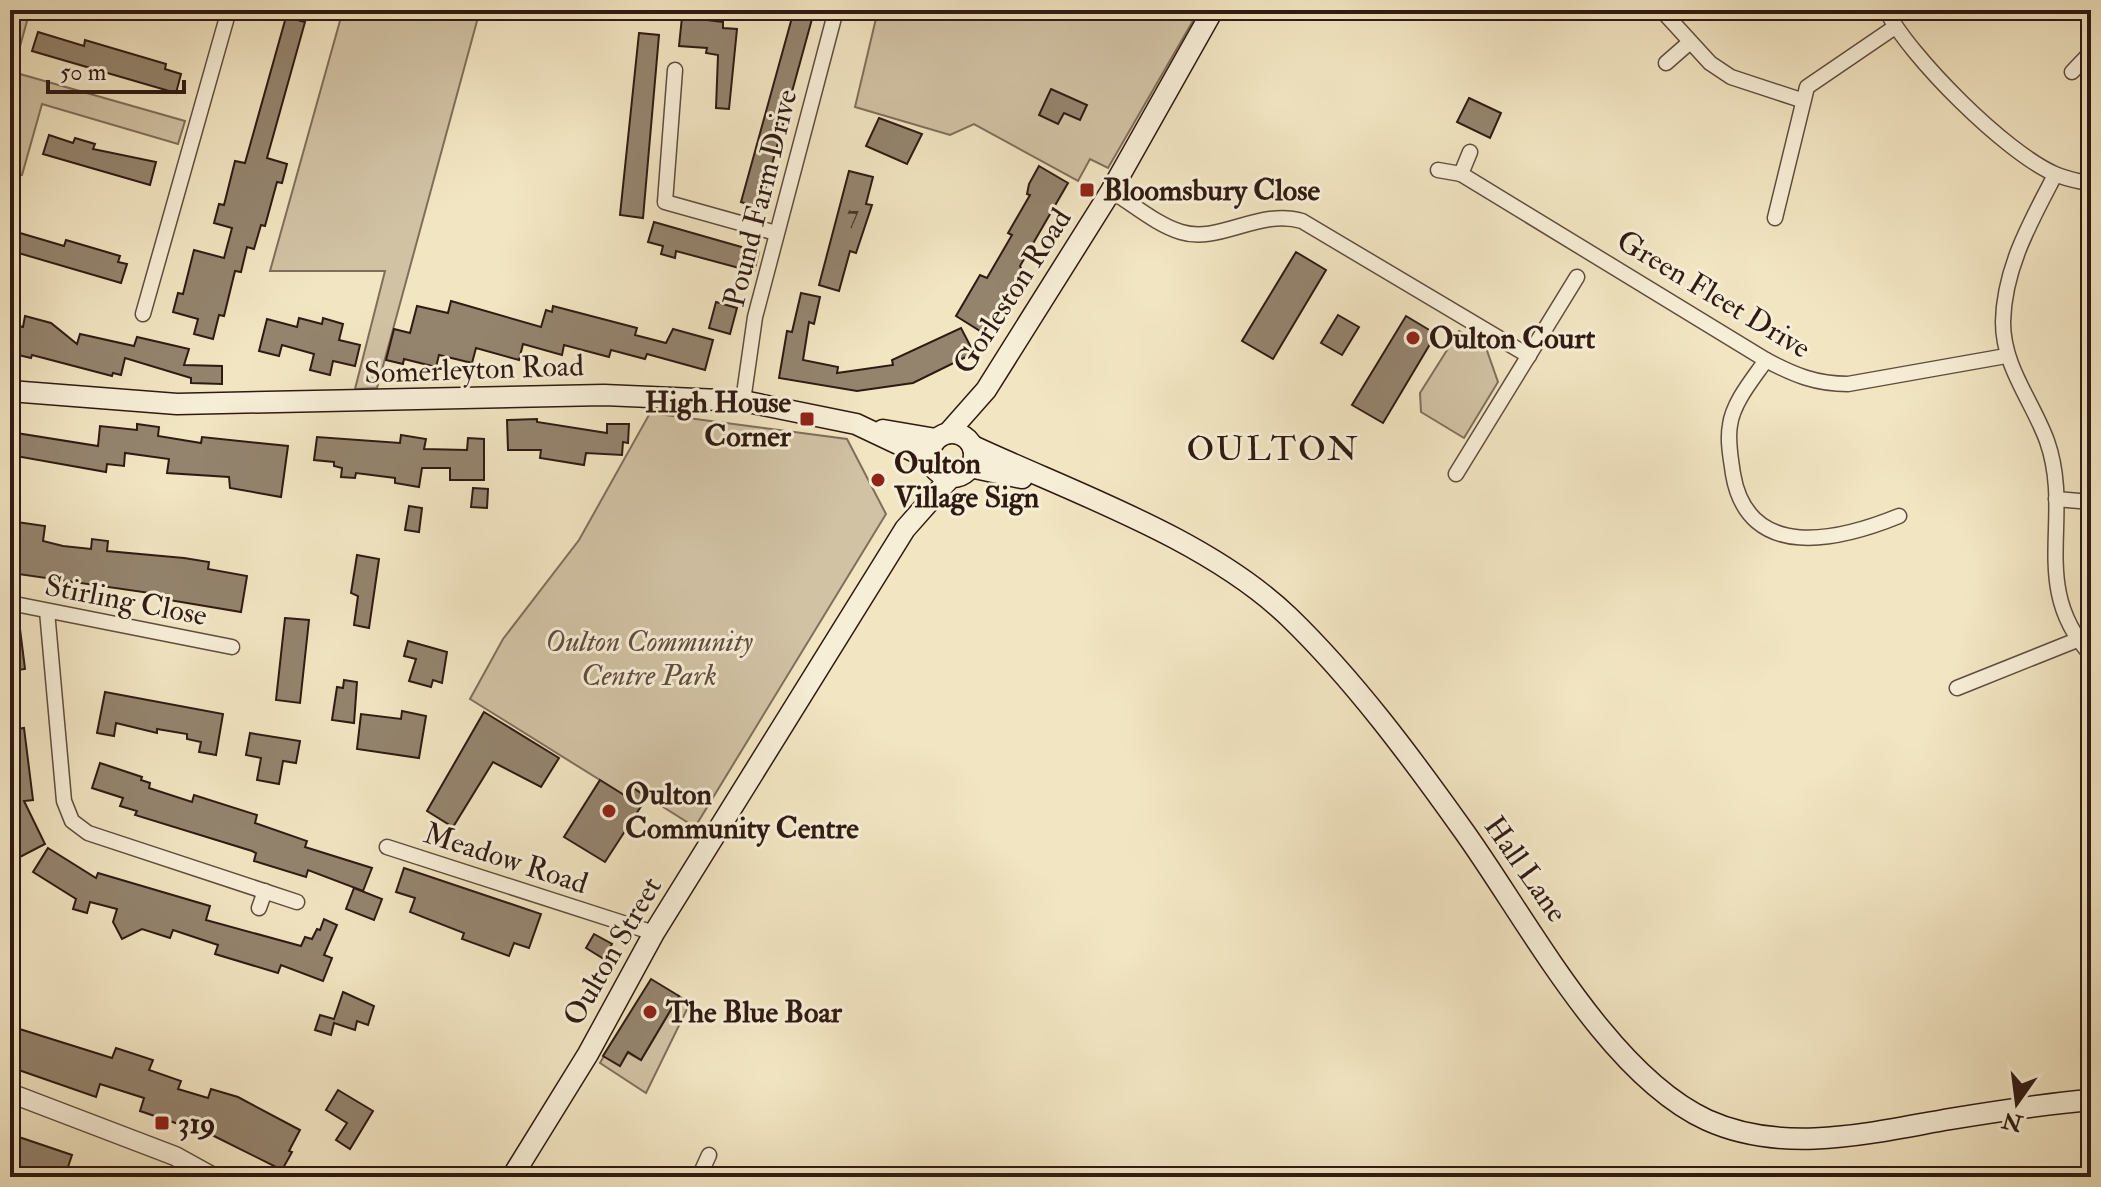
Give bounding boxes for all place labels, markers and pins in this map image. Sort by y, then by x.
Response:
place label: Bloomsbury Close [1103,172,1321,209]
marker: Bloomsbury Close [1078,181,1096,199]
place label: Oulton Court [1429,320,1595,357]
marker: Oulton Court [1404,329,1422,347]
place label: High House Corner [645,384,792,455]
marker: High House Corner [798,410,816,428]
place label: Oulton Village Sign [893,445,1040,516]
marker: Oulton Village Sign [869,471,887,489]
place label: Oulton Community Centre [625,776,859,847]
marker: Oulton Community Centre [600,802,618,820]
place label: The Blue Boar [665,994,843,1031]
marker: The Blue Boar [641,1003,659,1021]
place label: 319 [178,1105,215,1142]
marker: 319 [153,1114,171,1132]

